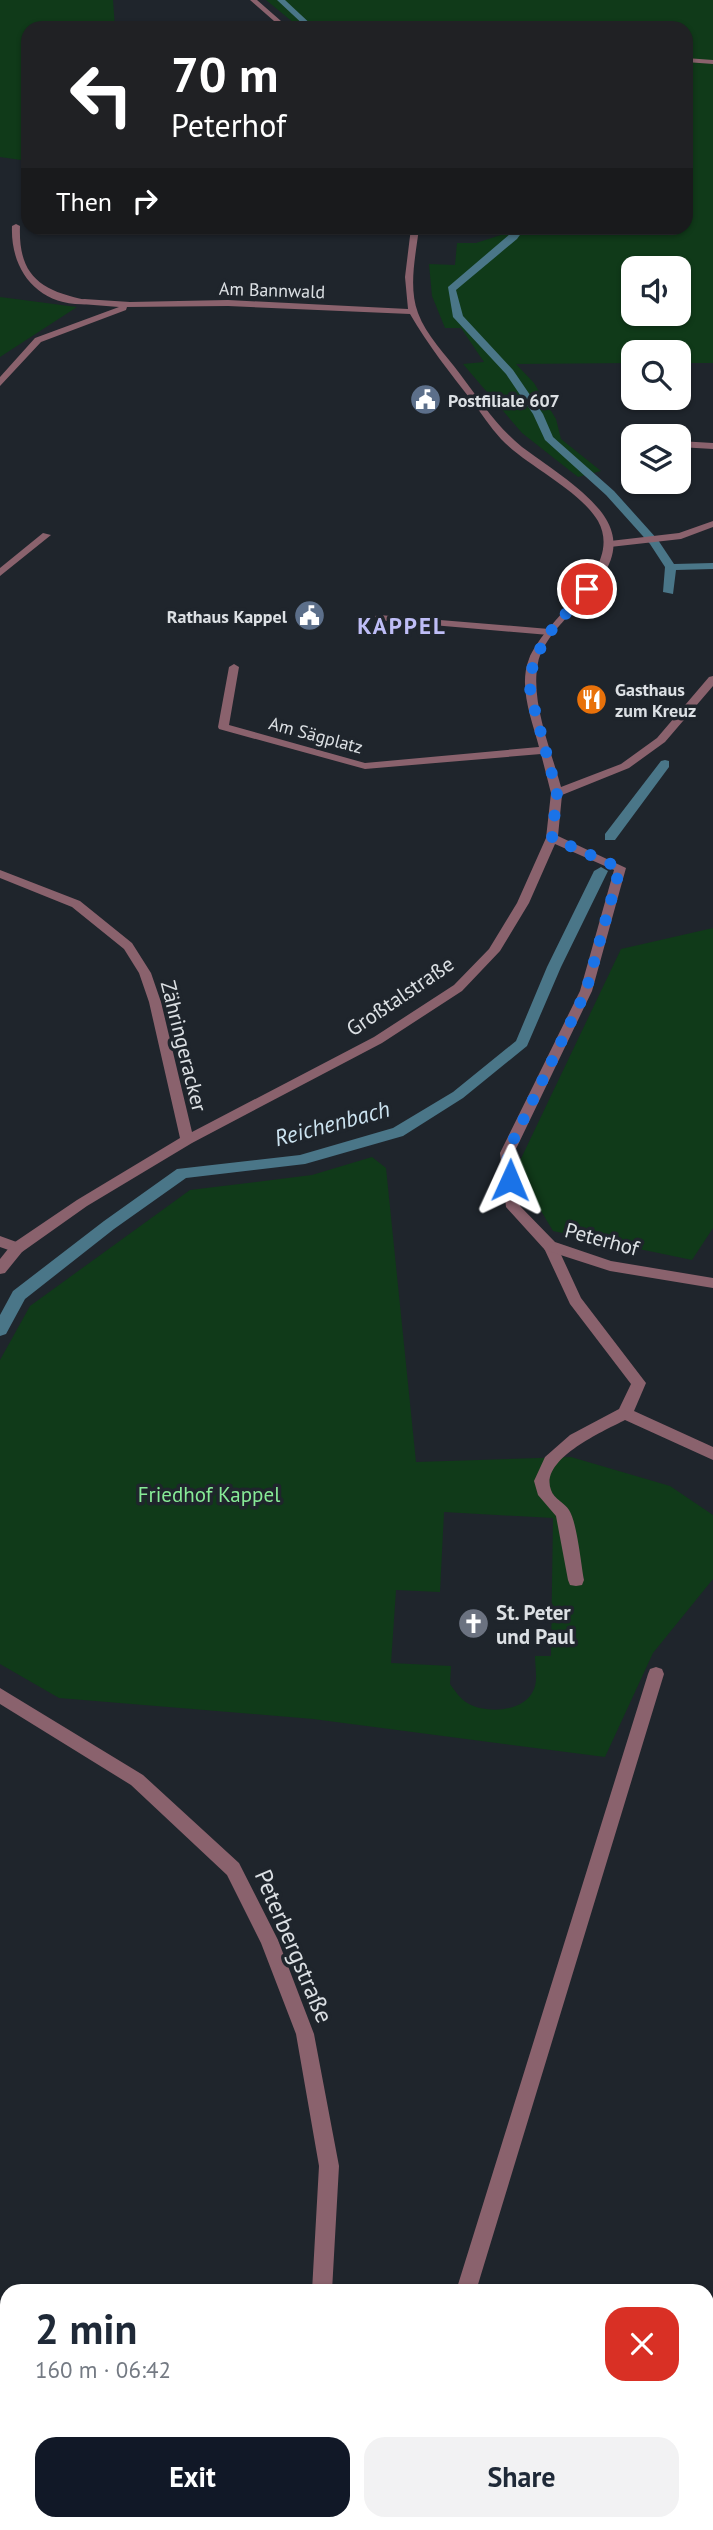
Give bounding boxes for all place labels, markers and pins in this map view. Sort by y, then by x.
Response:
public building icon: Postfiliale 607 [408,383,442,417]
place label: Postfiliale 607 [448,389,560,412]
pin [557,559,617,619]
public building icon: Rathaus Kappel [293,599,327,633]
place label: Rathaus Kappel [167,605,288,628]
place label: Gasthaus zum Kreuz [615,678,696,722]
restaurant icon: Gasthaus zum Kreuz [575,682,609,716]
place label: St. Peter und Paul [496,1599,575,1650]
church icon: St. Peter und Paul [456,1607,490,1641]

